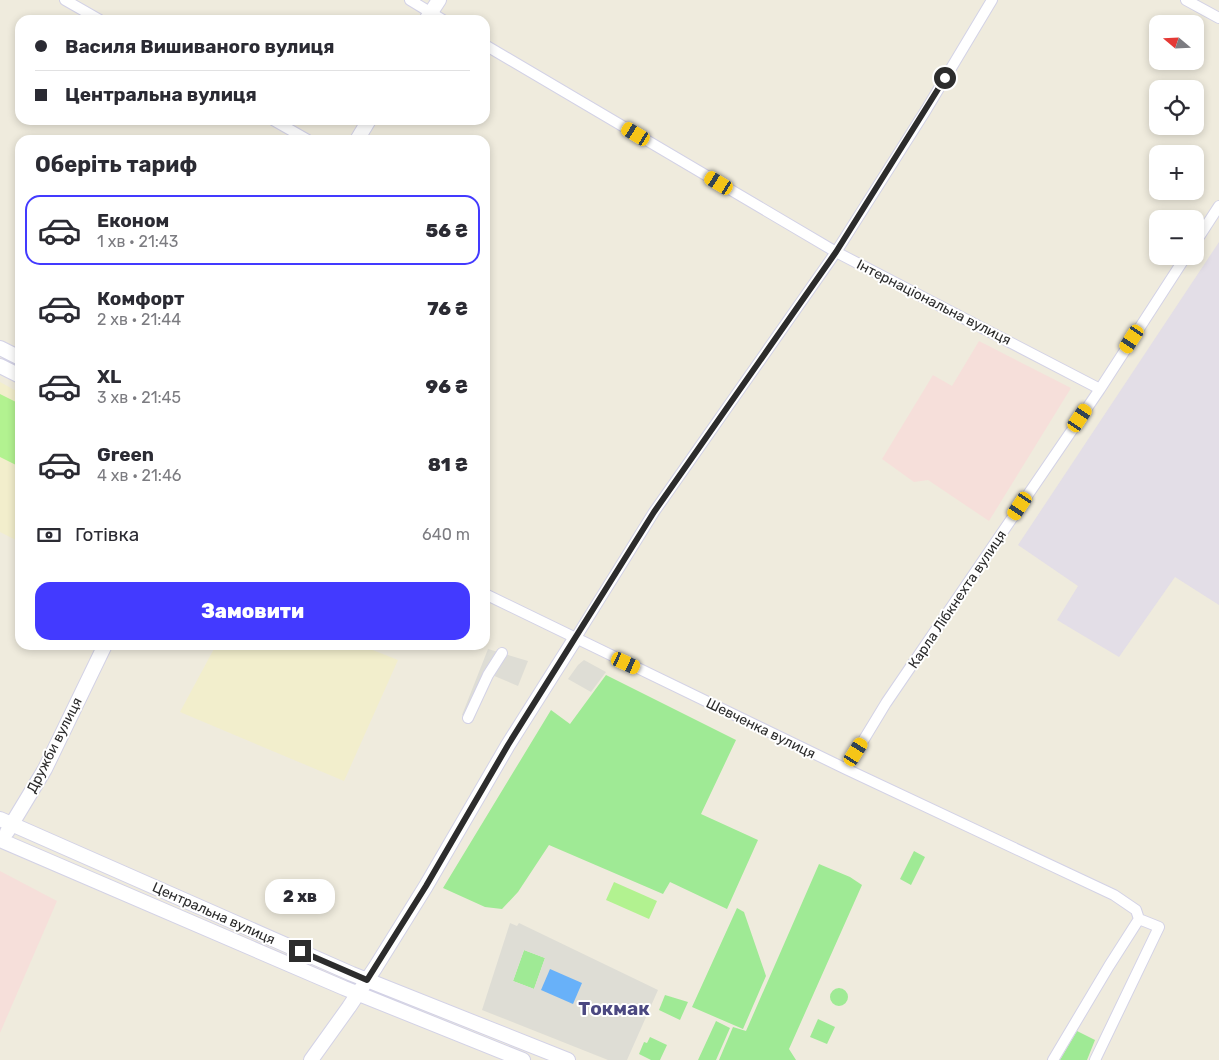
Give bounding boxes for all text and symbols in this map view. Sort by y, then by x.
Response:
north arrow [1149,15,1204,70]
map controls [1149,15,1204,265]
text: Василя Вишиваного вулиця [65,35,334,58]
route start [934,67,956,89]
button: locate [1149,80,1204,135]
text: Центральна вулиця [65,83,257,106]
car [619,120,652,148]
button: + [1149,145,1204,200]
text: Оберіть тариф [35,151,197,178]
car [702,169,735,197]
icon: car [37,208,82,253]
text: Економ [97,209,169,232]
button: − [1149,210,1204,265]
text: 56 ₴ [425,219,468,242]
text: 1 хв · 21:43 [97,232,178,251]
street label: Інтернаціональна вулиця [854,256,1014,349]
icon: car [37,286,82,331]
text: Комфорт [97,287,184,310]
text: 76 ₴ [427,297,468,320]
text: 2 хв · 21:44 [97,310,181,329]
car [1117,322,1146,356]
icon: car [37,364,82,409]
text: XL [97,365,121,388]
text: 96 ₴ [426,375,468,398]
text: 3 хв · 21:45 [97,388,181,407]
car [1065,401,1094,435]
icon: car [37,442,82,487]
text: Green [97,443,154,466]
text: 81 ₴ [428,453,468,476]
text: 4 хв · 21:46 [97,466,182,485]
car [1005,489,1034,523]
icon: cash [35,521,63,549]
text: Готівка [75,523,139,546]
text: 640 m [422,525,470,544]
street label: Карла Лібкнехта вулиця [905,527,1010,672]
button: Замовити [35,582,470,640]
car [609,650,642,676]
street label: Дружби вулиця [23,695,86,796]
street label: Шевченка вулиця [703,695,818,762]
car [841,735,870,769]
callout: 2 хв [265,878,335,914]
street label: Центральна вулиця [150,879,278,948]
text: 2 хв [283,887,317,906]
route end [289,940,311,962]
district label: Токмак [578,997,650,1020]

